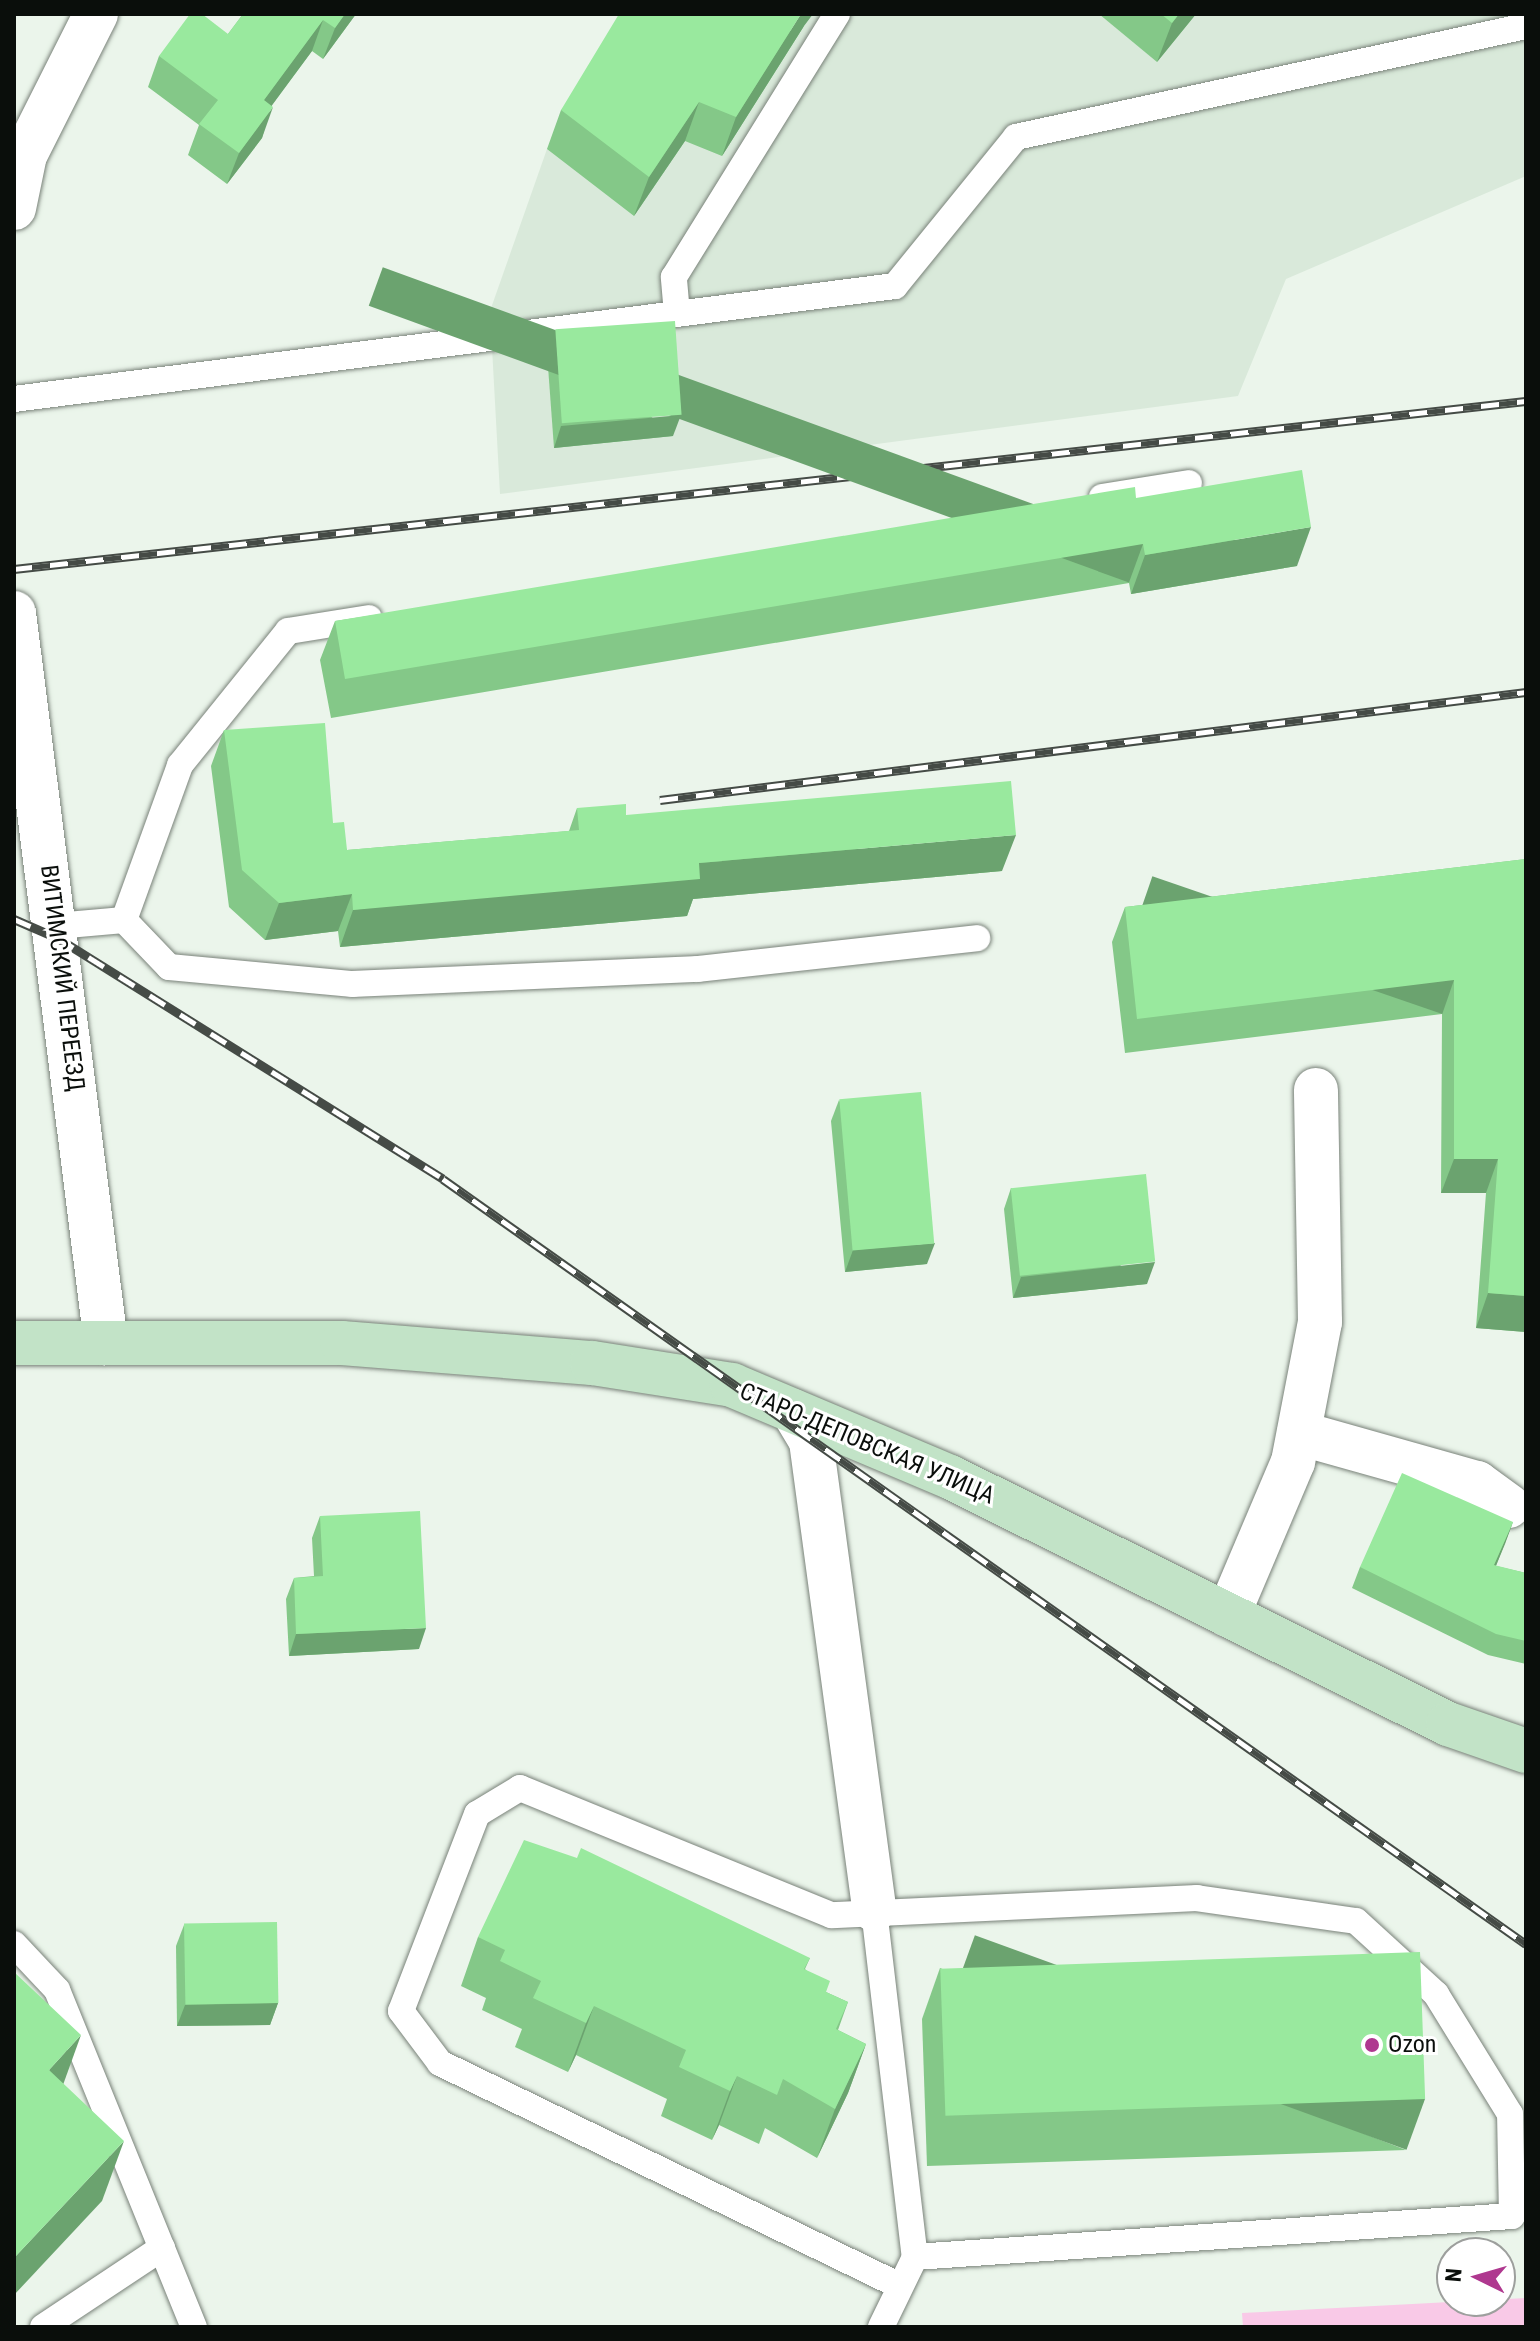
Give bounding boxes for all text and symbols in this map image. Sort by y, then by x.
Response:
street label: ВИТИМСКИЙ ПЕРЕЕЗД [34,863,90,1093]
street label: СТАРО-ДЕПОВСКАЯ УЛИЦА [735,1377,999,1511]
place label: Ozon [1388,2031,1436,2059]
marker: Ozon [1363,2036,1381,2054]
north arrow [1436,2237,1516,2317]
text: N [1441,2267,1467,2283]

